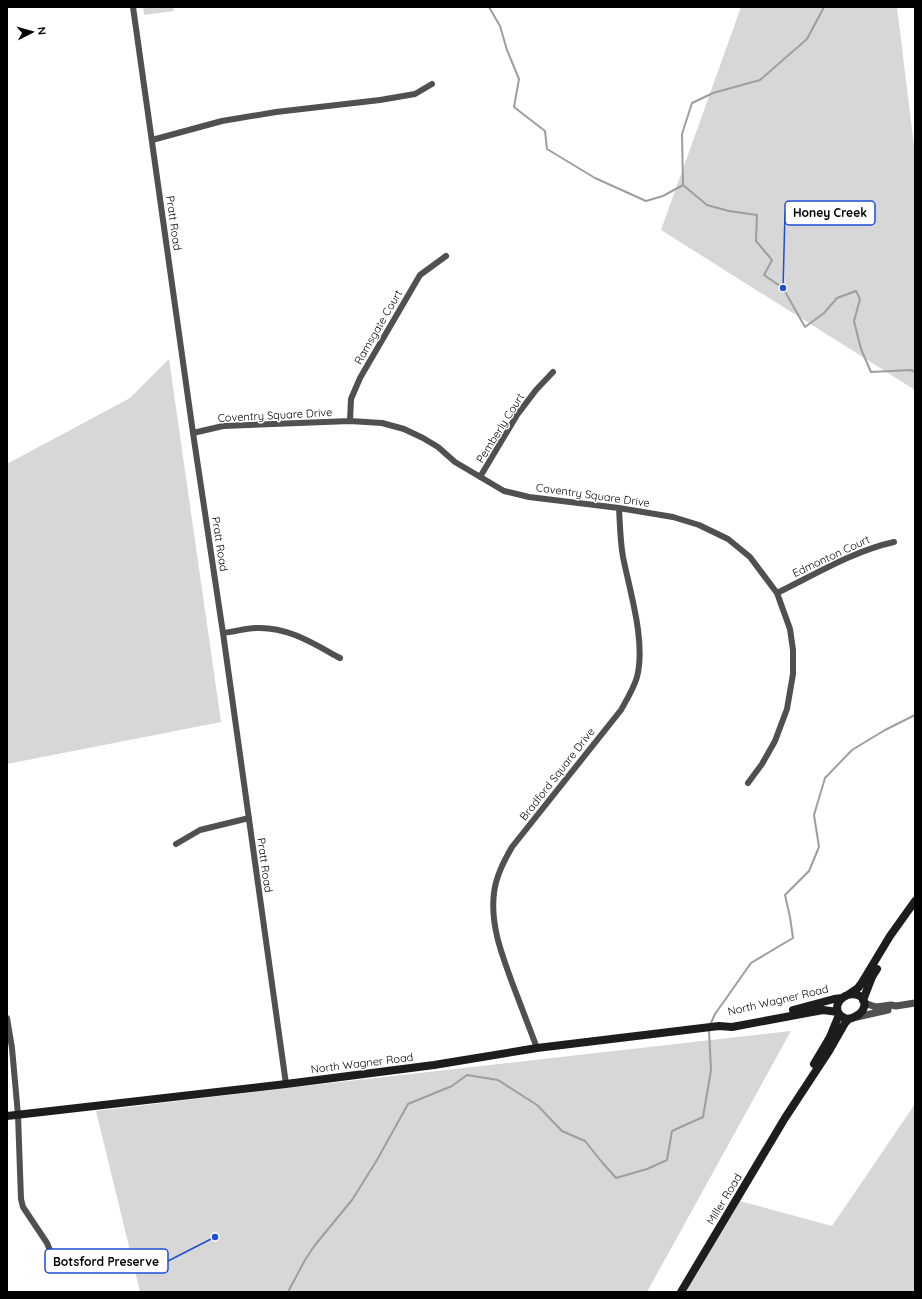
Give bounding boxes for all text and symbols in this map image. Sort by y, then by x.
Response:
north arrow [12,12,52,52]
text: N [35,26,49,36]
street label: Pratt Road [163,195,185,251]
callout: Honey Creek [785,201,875,225]
text: Honey Creek [793,205,867,220]
street label: Ramsgate Court [351,287,405,367]
street label: Pemberly Court [473,390,527,465]
street label: Coventry Square Drive [217,405,333,425]
street label: Coventry Square Drive [535,480,651,510]
street label: Pratt Road [209,516,231,572]
street label: Edmonton Court [790,532,872,580]
street label: Bradford Square Drive [516,725,598,823]
street label: Pratt Road [254,837,276,893]
street label: North Wagner Road [726,982,830,1018]
street label: North Wagner Road [310,1050,414,1076]
street label: Miller Road [703,1171,745,1227]
callout: Botsford Preserve [45,1249,168,1273]
text: Botsford Preserve [53,1254,159,1269]

